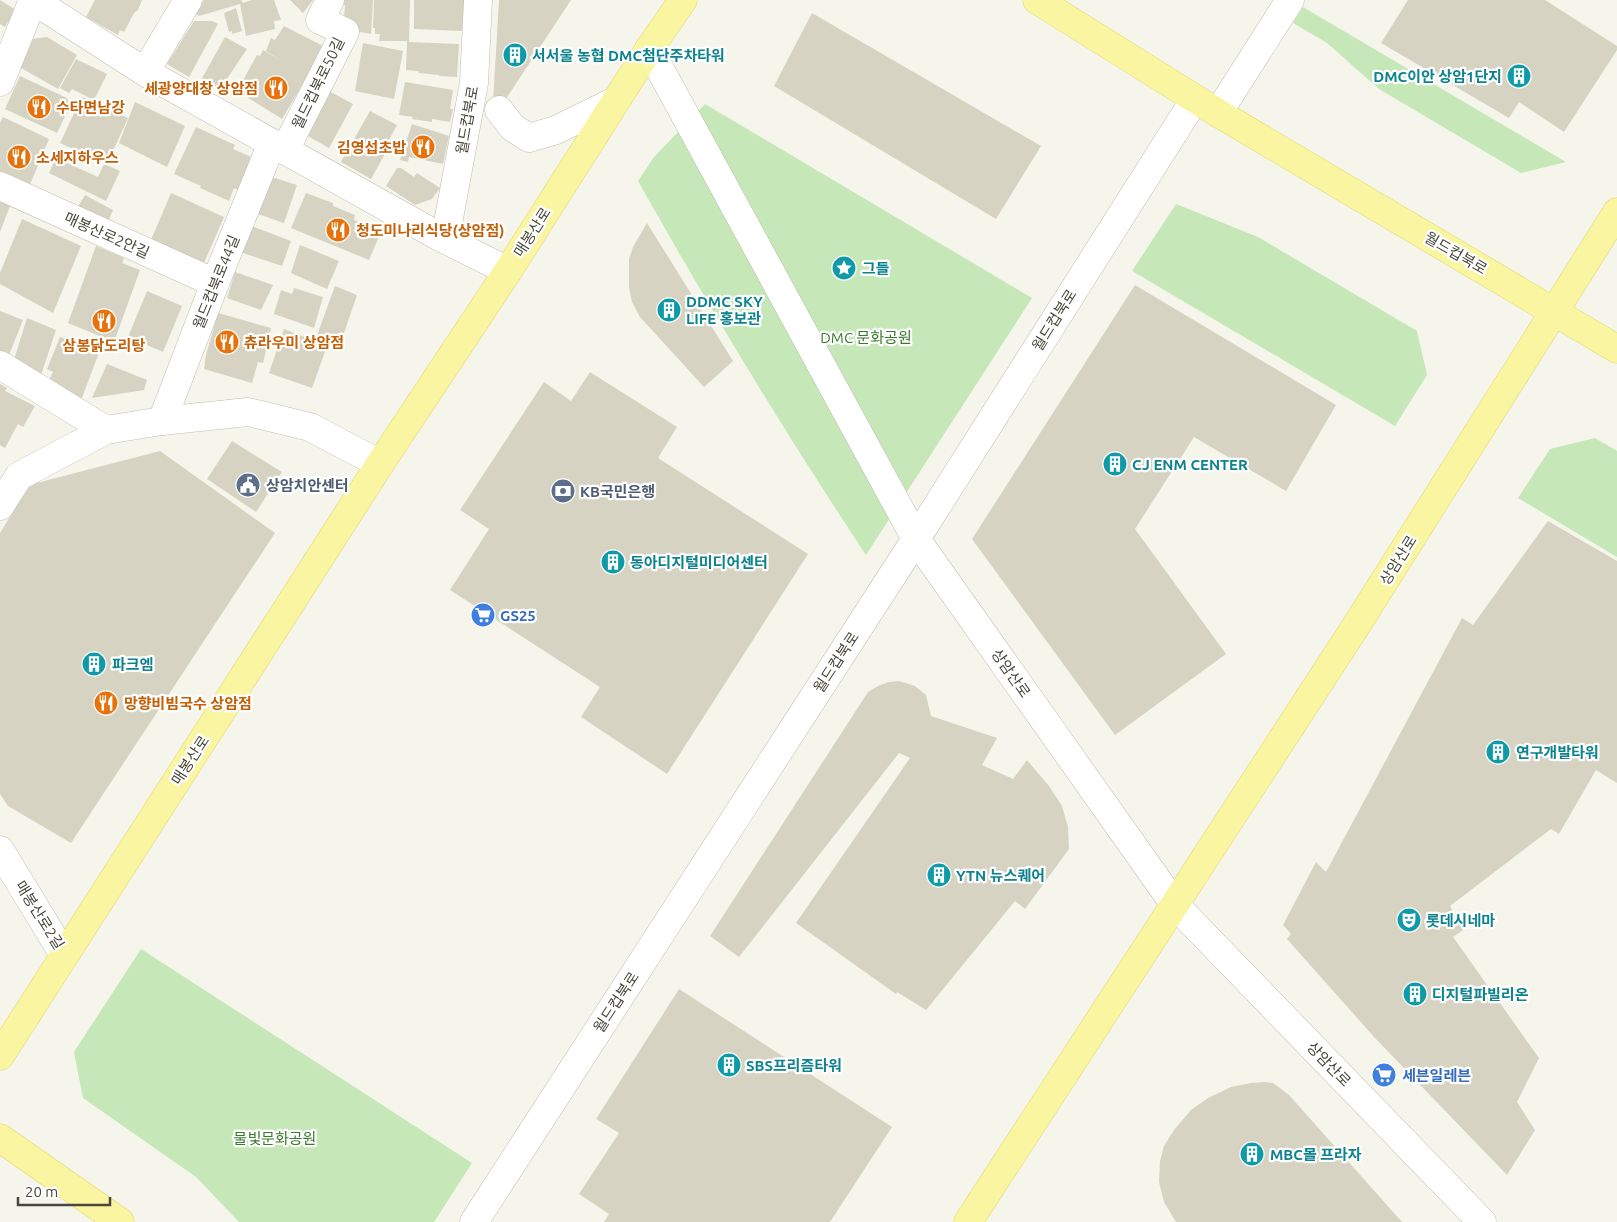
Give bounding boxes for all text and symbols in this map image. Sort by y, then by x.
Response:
street label: 월드컵북로50길 [288,34,348,132]
building icon: 서서울 농협 DMC첨단주차타워 [502,42,528,68]
place label: 서서울 농협 DMC첨단주차타워 [532,47,725,64]
building icon: DMC이안 상암1단지 [1506,63,1532,89]
place label: DMC이안 상암1단지 [1373,68,1502,85]
restaurant icon: 세광양대창 상암점 [263,75,289,101]
place label: 세광양대창 상암점 [144,80,258,97]
street label: 월드컵북로 [453,85,481,155]
restaurant icon: 수타면남강 [26,94,52,120]
place label: 수타면남강 [56,99,125,116]
restaurant icon: 김영섭초밥 [410,134,436,160]
place label: 김영섭초밥 [337,139,406,156]
restaurant icon: 소세지하우스 [6,144,32,170]
place label: 소세지하우스 [36,149,119,166]
street label: 매봉산로 [510,204,554,260]
street label: 매봉산로2안길 [62,209,152,261]
restaurant icon: 청도미나리식당(상암점) [325,217,351,243]
place label: 청도미나리식당(상암점) [356,222,504,239]
street label: 월드컵북로 [1422,228,1490,278]
street label: 월드컵북로44길 [189,233,243,331]
place icon: 그들 [831,255,857,281]
place label: 그들 [862,260,890,277]
street label: 월드컵북로 [1029,286,1079,354]
place label: DDMC SKY LIFE 홍보관 [686,293,763,327]
building icon: DDMC SKY LIFE 홍보관 [656,297,682,323]
restaurant icon: 삼봉닭도리탕 [91,308,117,334]
restaurant icon: 츄라우미 상암점 [214,329,240,355]
park label: DMC 문화공원 [820,329,912,346]
place label: 츄라우미 상암점 [244,334,344,351]
place label: 삼봉닭도리탕 [63,337,146,354]
building icon: CJ ENM CENTER [1102,451,1128,477]
place label: CJ ENM CENTER [1132,456,1248,473]
public building icon: 상암치안센터 [235,472,261,498]
place label: 상암치안센터 [266,477,349,494]
bank icon: KB국민은행 [550,478,576,504]
place label: KB국민은행 [580,483,655,500]
street label: 상암산로 [1376,532,1420,588]
building icon: 동아디지털미디어센터 [600,549,626,575]
place label: 동아디지털미디어센터 [630,554,768,571]
supermarket icon: GS25 [470,602,496,628]
place label: GS25 [500,607,536,624]
street label: 월드컵북로 [810,628,862,696]
street label: 상암산로 [988,646,1034,700]
building icon: 파크엠 [81,651,107,677]
place label: 파크엠 [112,656,153,673]
restaurant icon: 망향비빔국수 상암점 [93,690,119,716]
place label: 망향비빔국수 상암점 [124,695,252,712]
street label: 매봉산로 [168,732,212,788]
building icon: 연구개발타워 [1485,739,1511,765]
place label: 연구개발타워 [1516,744,1599,761]
building icon: YTN 뉴스퀘어 [926,862,952,888]
place label: YTN 뉴스퀘어 [956,867,1045,884]
street label: 매봉산로2길 [12,878,68,952]
theatre icon: 롯데시네마 [1396,907,1422,933]
place label: 롯데시네마 [1426,912,1495,929]
street label: 월드컵북로 [590,968,642,1036]
building icon: 디지털파빌리온 [1402,981,1428,1007]
place label: 디지털파빌리온 [1432,986,1529,1003]
street label: 상암산로 [1304,1038,1354,1090]
building icon: SBS프리즘타워 [716,1052,742,1078]
place label: SBS프리즘타워 [746,1057,842,1074]
supermarket icon: 세븐일레븐 [1371,1062,1397,1088]
place label: 세븐일레븐 [1402,1067,1471,1084]
park label: 물빛문화공원 [234,1130,316,1147]
building icon: MBC몰 프라자 [1239,1141,1265,1167]
place label: MBC몰 프라자 [1270,1146,1362,1163]
scale bar [18,1174,110,1206]
text: 20 m [25,1183,58,1200]

